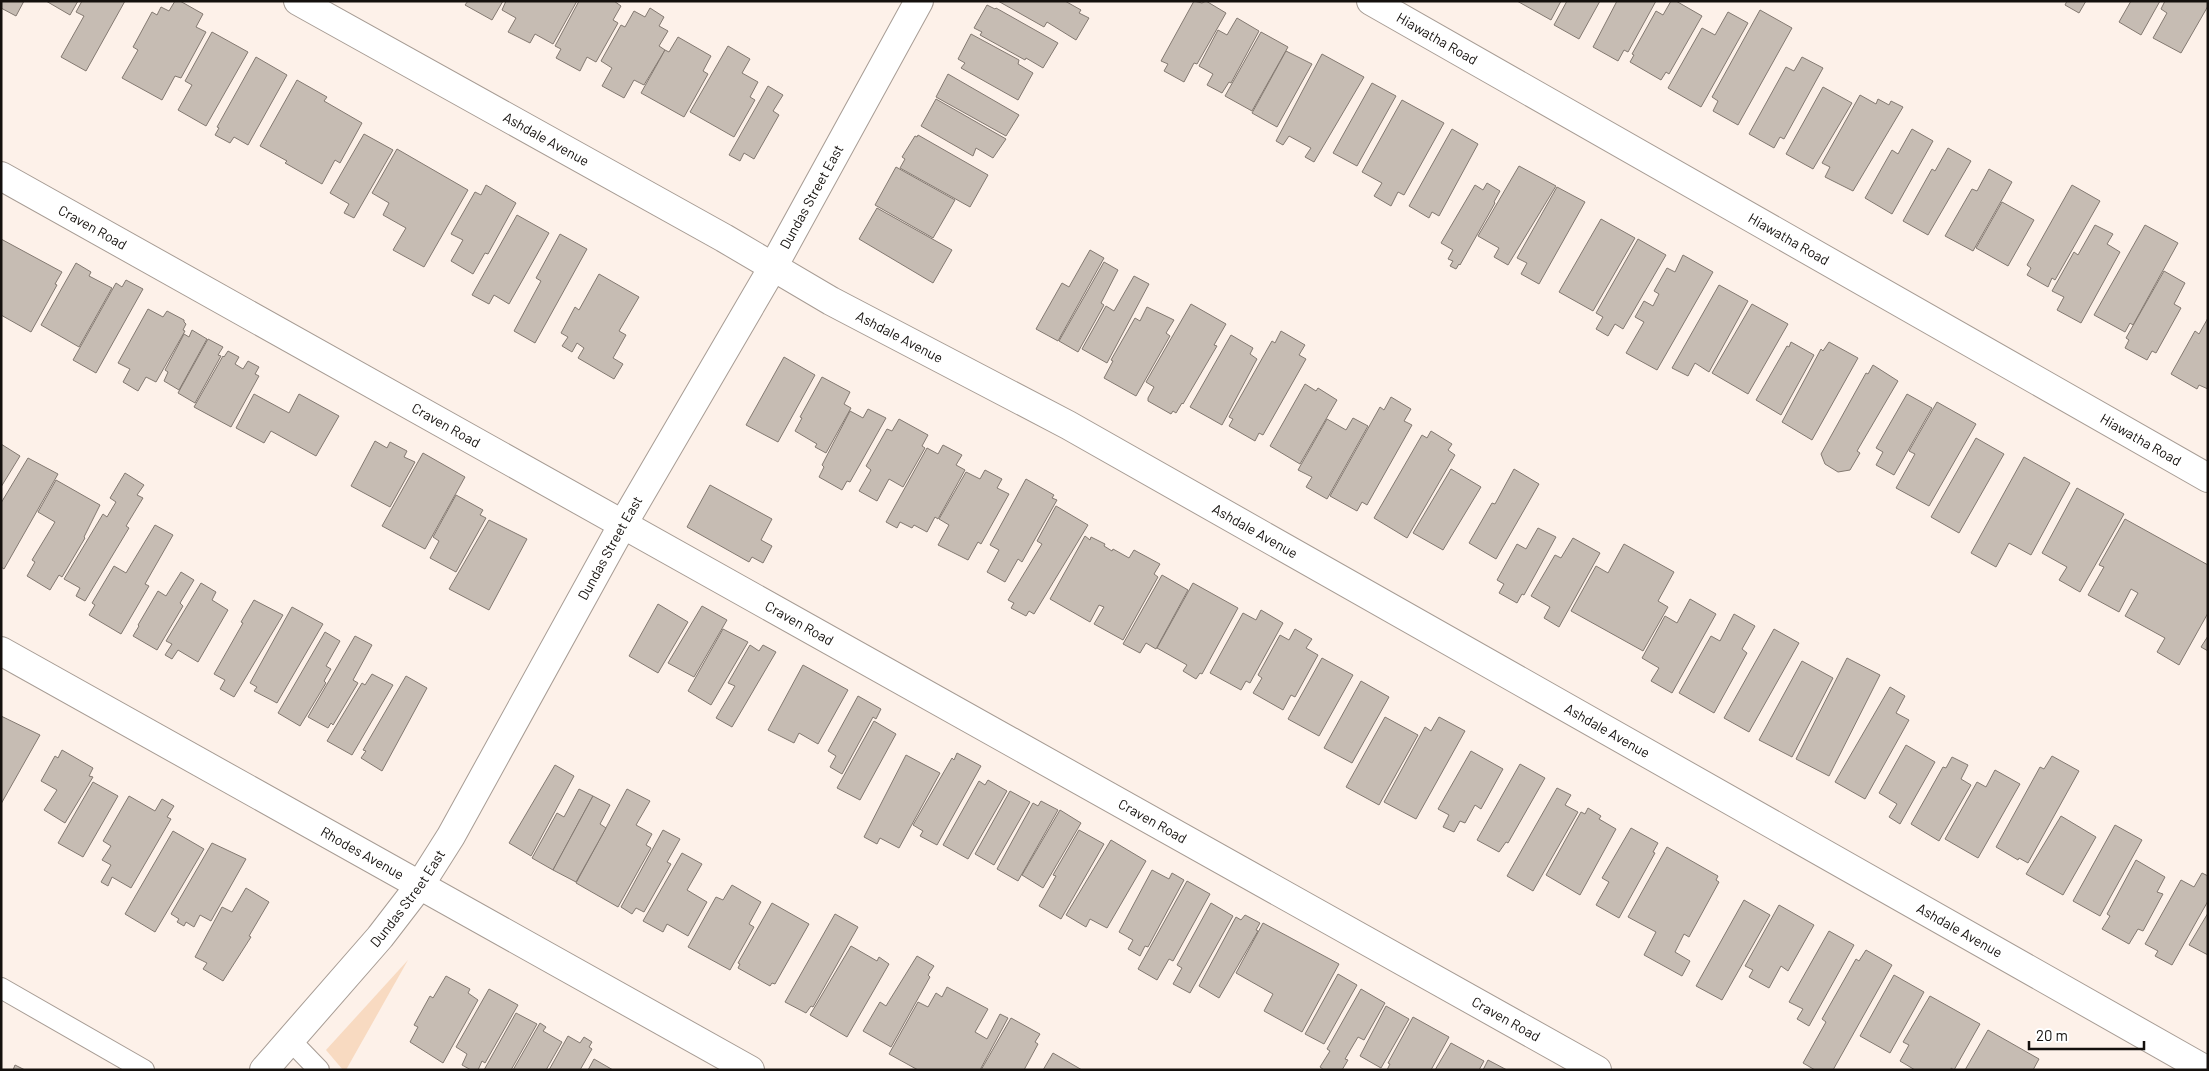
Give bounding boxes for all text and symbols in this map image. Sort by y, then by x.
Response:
street label: Hiawatha Road [1394,8,1481,68]
street label: Ashdale Avenue [501,108,592,169]
street label: Dundas Street East [776,141,847,252]
street label: Craven Road [56,201,130,253]
street label: Hiawatha Road [1746,209,1833,269]
street label: Ashdale Avenue [853,307,946,366]
street label: Craven Road [409,399,483,451]
street label: Hiawatha Road [2098,409,2185,469]
street label: Dundas Street East [574,493,645,603]
street label: Ashdale Avenue [1209,500,1301,561]
street label: Craven Road [762,597,837,649]
street label: Ashdale Avenue [1562,699,1653,761]
street label: Craven Road [1116,795,1190,847]
street label: Rhodes Avenue [318,823,407,883]
street label: Dundas Street East [366,846,448,950]
street label: Ashdale Avenue [1914,899,2006,961]
street label: Craven Road [1469,993,1543,1045]
scale bar [2029,1018,2144,1050]
text: 20 m [2036,1026,2068,1044]

